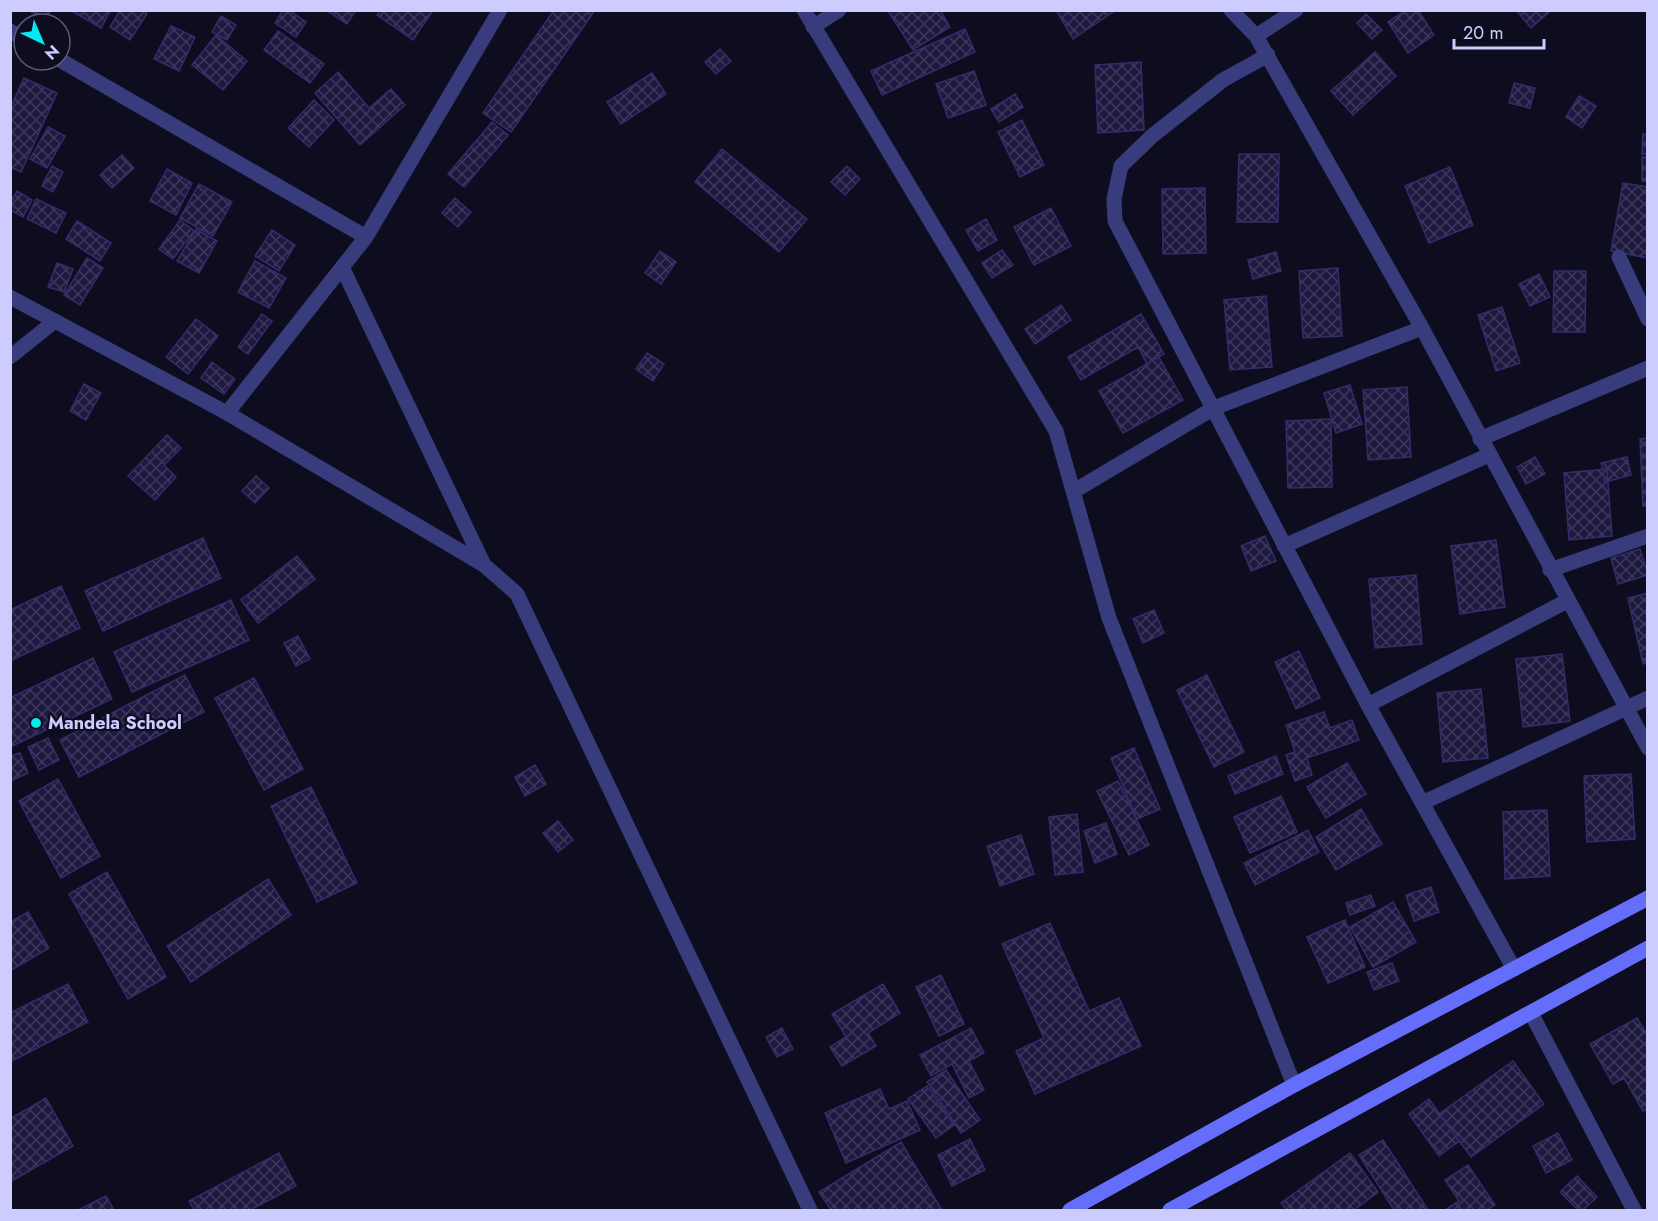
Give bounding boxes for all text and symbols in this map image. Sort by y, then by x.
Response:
north arrow [12,12,72,72]
scale bar [1454,12,1544,50]
text: 20 m [1463,20,1503,46]
text: N [40,40,65,65]
place label: Mandela School [48,710,182,736]
marker: Mandela School [29,716,43,730]

